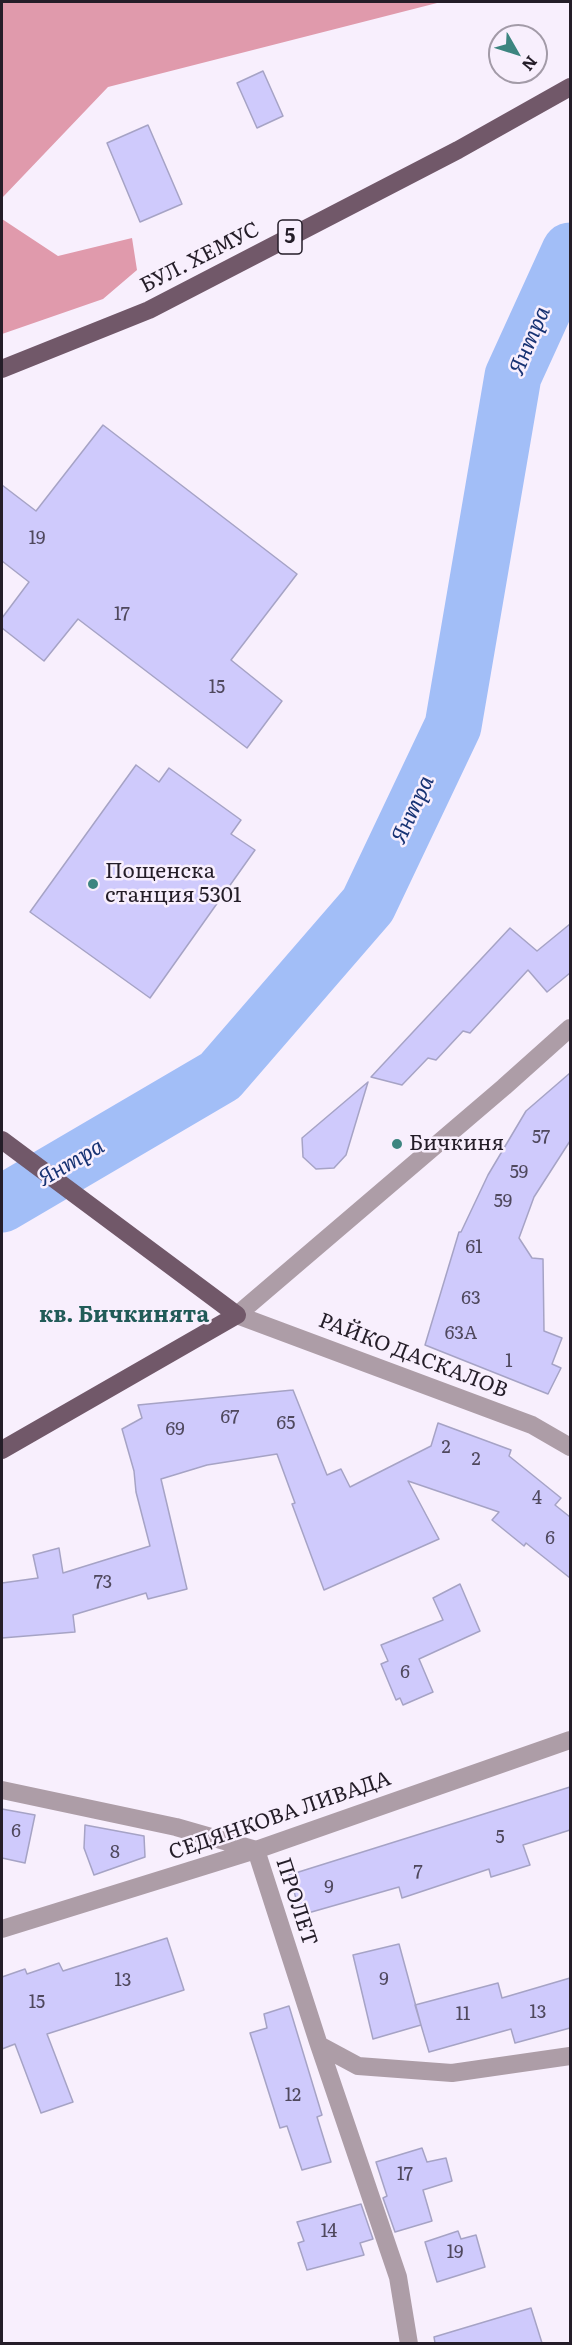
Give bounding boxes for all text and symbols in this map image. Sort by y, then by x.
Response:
north arrow [488,24,548,84]
text: N [517,51,544,77]
street label: БУЛ. ХЕМУС [136,217,264,299]
road number: 5 [278,220,302,254]
water label: Янтра [504,302,556,380]
house number: 19 [29,528,45,550]
house number: 17 [114,604,130,626]
house number: 15 [209,677,225,699]
water label: Янтра [386,772,440,848]
place label: Пощенска станция 5301 [105,859,241,909]
marker: Пощенска станция 5301 [86,877,100,891]
house number: 57 [532,1127,550,1149]
place label: Бичкиня [409,1131,504,1157]
water label: Янтра [33,1133,109,1193]
marker: Бичкиня [390,1137,404,1151]
house number: 59 [510,1162,528,1184]
house number: 59 [494,1191,512,1213]
house number: 61 [466,1237,482,1259]
house number: 63 [461,1288,481,1310]
district label: кв. Бичкинята [39,1303,209,1329]
street label: РАЙКО ДАСКАЛОВ [315,1308,511,1404]
house number: 63А [445,1323,477,1345]
house number: 1 [505,1351,513,1373]
house number: 67 [221,1407,239,1429]
house number: 65 [277,1413,295,1435]
house number: 69 [165,1419,185,1441]
house number: 2 [441,1437,451,1459]
house number: 2 [471,1449,481,1471]
house number: 4 [532,1488,542,1510]
house number: 6 [545,1528,555,1550]
house number: 73 [94,1572,112,1594]
house number: 6 [400,1662,410,1684]
street label: СЕДЯНКОВА ЛИВАДА [166,1766,394,1866]
house number: 6 [11,1821,21,1843]
house number: 5 [495,1827,505,1849]
house number: 8 [110,1842,120,1864]
street label: ПРОЛЕТ [270,1855,322,1949]
house number: 7 [413,1862,423,1884]
house number: 9 [324,1877,334,1899]
house number: 9 [379,1969,389,1991]
house number: 13 [114,1970,132,1992]
house number: 15 [29,1992,45,2014]
house number: 13 [529,2002,547,2024]
house number: 11 [456,2004,470,2026]
house number: 12 [285,2085,301,2107]
house number: 17 [397,2164,413,2186]
house number: 14 [321,2221,337,2243]
house number: 19 [447,2242,463,2264]

